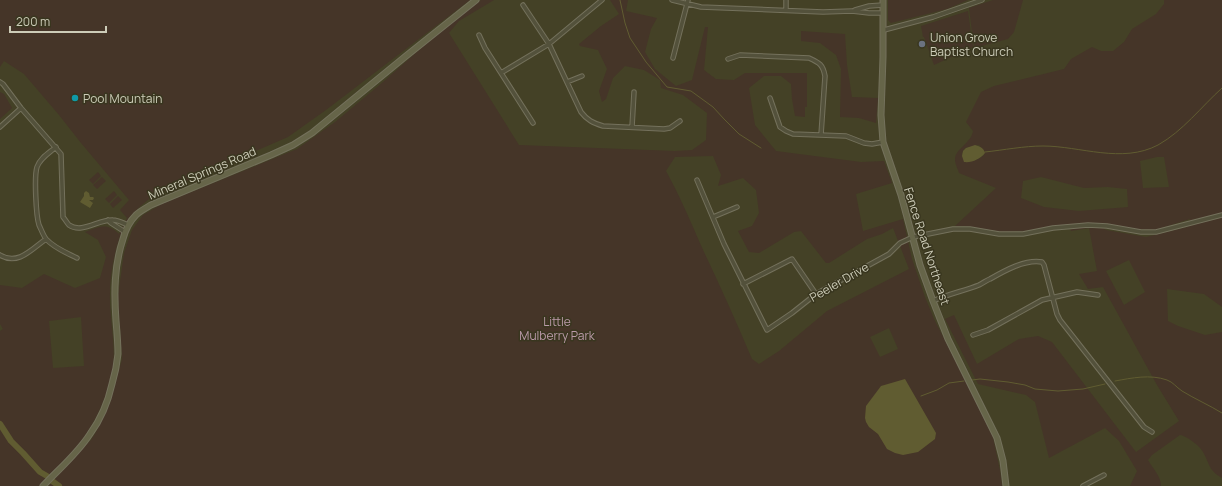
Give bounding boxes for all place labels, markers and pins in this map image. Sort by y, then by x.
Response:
place label: Union Grove Baptist Church [930,29,1013,60]
marker: Union Grove Baptist Church [917,39,927,49]
place label: Pool Mountain [83,90,162,107]
marker: Pool Mountain [70,93,80,103]

